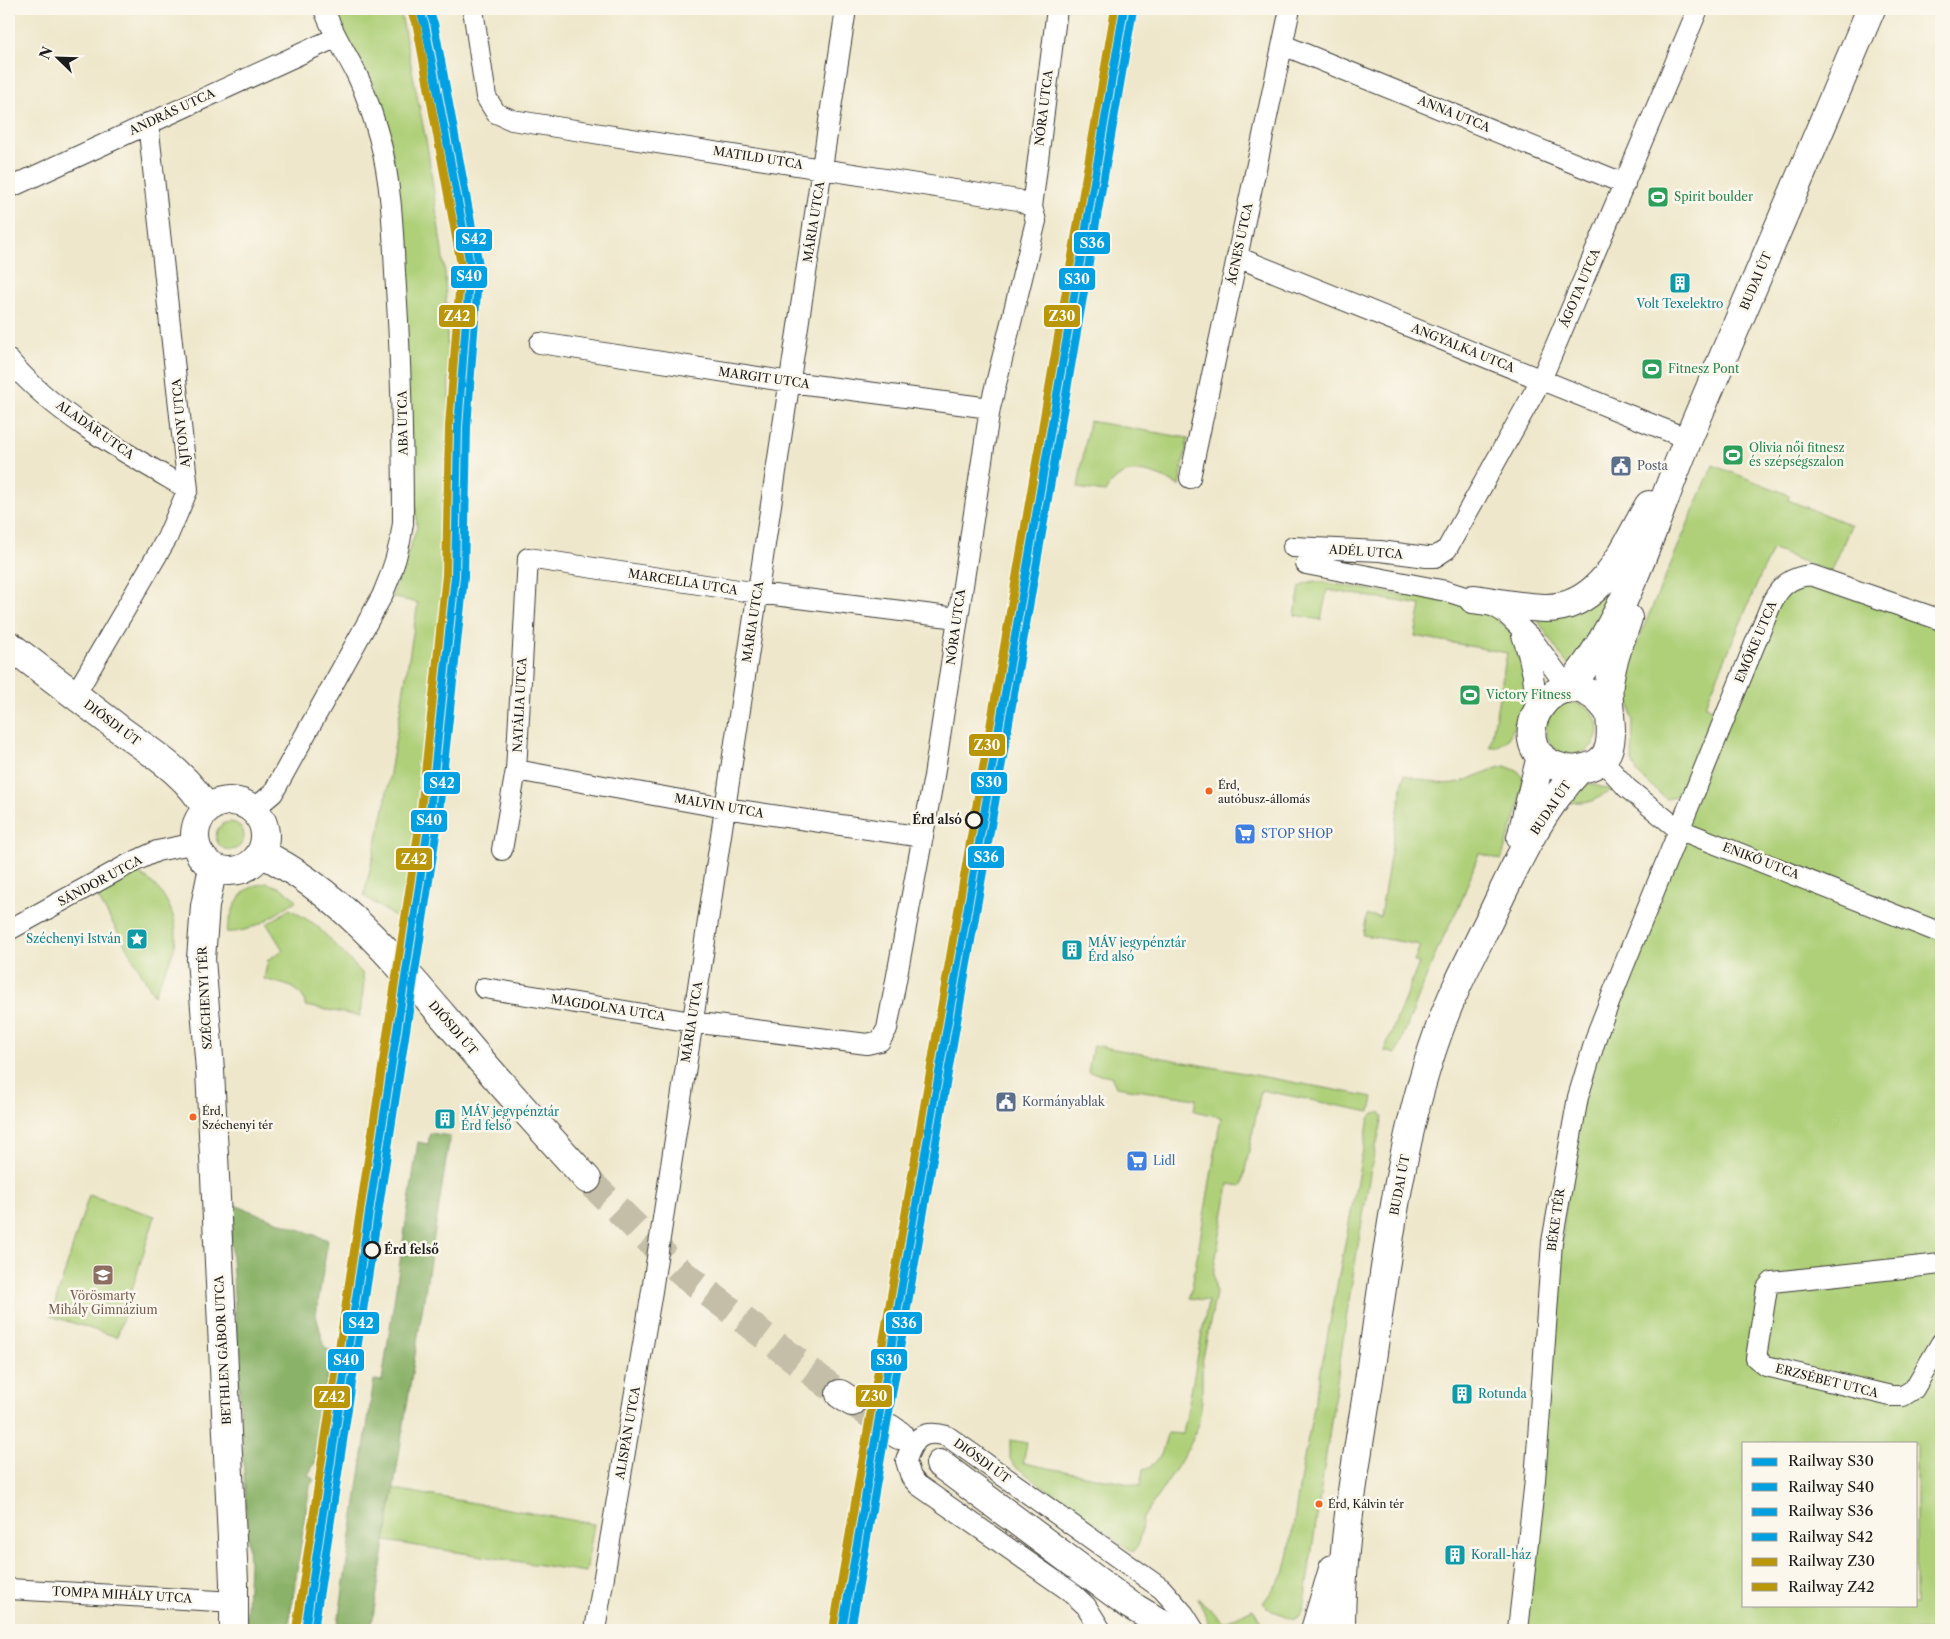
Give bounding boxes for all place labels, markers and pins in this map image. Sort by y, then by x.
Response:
sports icon: Spirit boulder [1646,185,1670,209]
place label: Spirit boulder [1674,189,1753,204]
building icon: Volt Texelektro [1668,271,1692,295]
place label: Volt Texelektro [1636,296,1723,311]
sports icon: Fitnesz Pont [1640,357,1664,381]
place label: Fitnesz Pont [1668,361,1740,376]
place label: Olivia női fitnesz és szépségszalon [1749,440,1845,469]
sports icon: Olivia női fitnesz és szépségszalon [1721,443,1745,467]
public building icon: Posta [1609,454,1633,478]
place label: Posta [1637,458,1668,473]
sports icon: Victory Fitness [1458,683,1482,707]
place label: Victory Fitness [1485,687,1571,702]
place label: Érd, autóbusz-állomás [1218,778,1310,806]
marker: Érd, autóbusz-állomás [1204,786,1214,796]
place label: Érd alsó [912,811,962,827]
marker: Érd alsó [965,811,983,829]
supermarket icon: STOP SHOP [1233,822,1257,846]
place label: STOP SHOP [1261,826,1333,841]
place icon: Széchenyi István [125,927,149,951]
place label: Széchenyi István [26,931,121,946]
place label: MÁV jegypénztár Érd alsó [1088,934,1186,964]
building icon: MÁV jegypénztár Érd alsó [1060,938,1084,962]
public building icon: Kormányablak [994,1090,1018,1114]
place label: Kormányablak [1022,1094,1106,1109]
place label: MÁV jegypénztár Érd felső [461,1103,559,1133]
place label: Érd, Széchenyi tér [202,1104,273,1132]
building icon: MÁV jegypénztár Érd felső [433,1107,457,1131]
marker: Érd, Széchenyi tér [188,1112,198,1122]
supermarket icon: Lidl [1125,1149,1149,1173]
place label: Lidl [1153,1153,1176,1168]
marker: Érd felső [363,1241,381,1259]
place label: Érd felső [384,1241,439,1257]
school or university icon: Vörösmarty Mihály Gimnázium [91,1263,115,1287]
place label: Vörösmarty Mihály Gimnázium [48,1288,158,1317]
building icon: Rotunda [1450,1382,1474,1406]
place label: Rotunda [1478,1386,1527,1401]
place label: Érd, Kálvin tér [1328,1497,1404,1511]
marker: Érd, Kálvin tér [1314,1499,1324,1509]
building icon: Korall-ház [1443,1543,1467,1567]
place label: Korall-ház [1471,1547,1531,1562]

